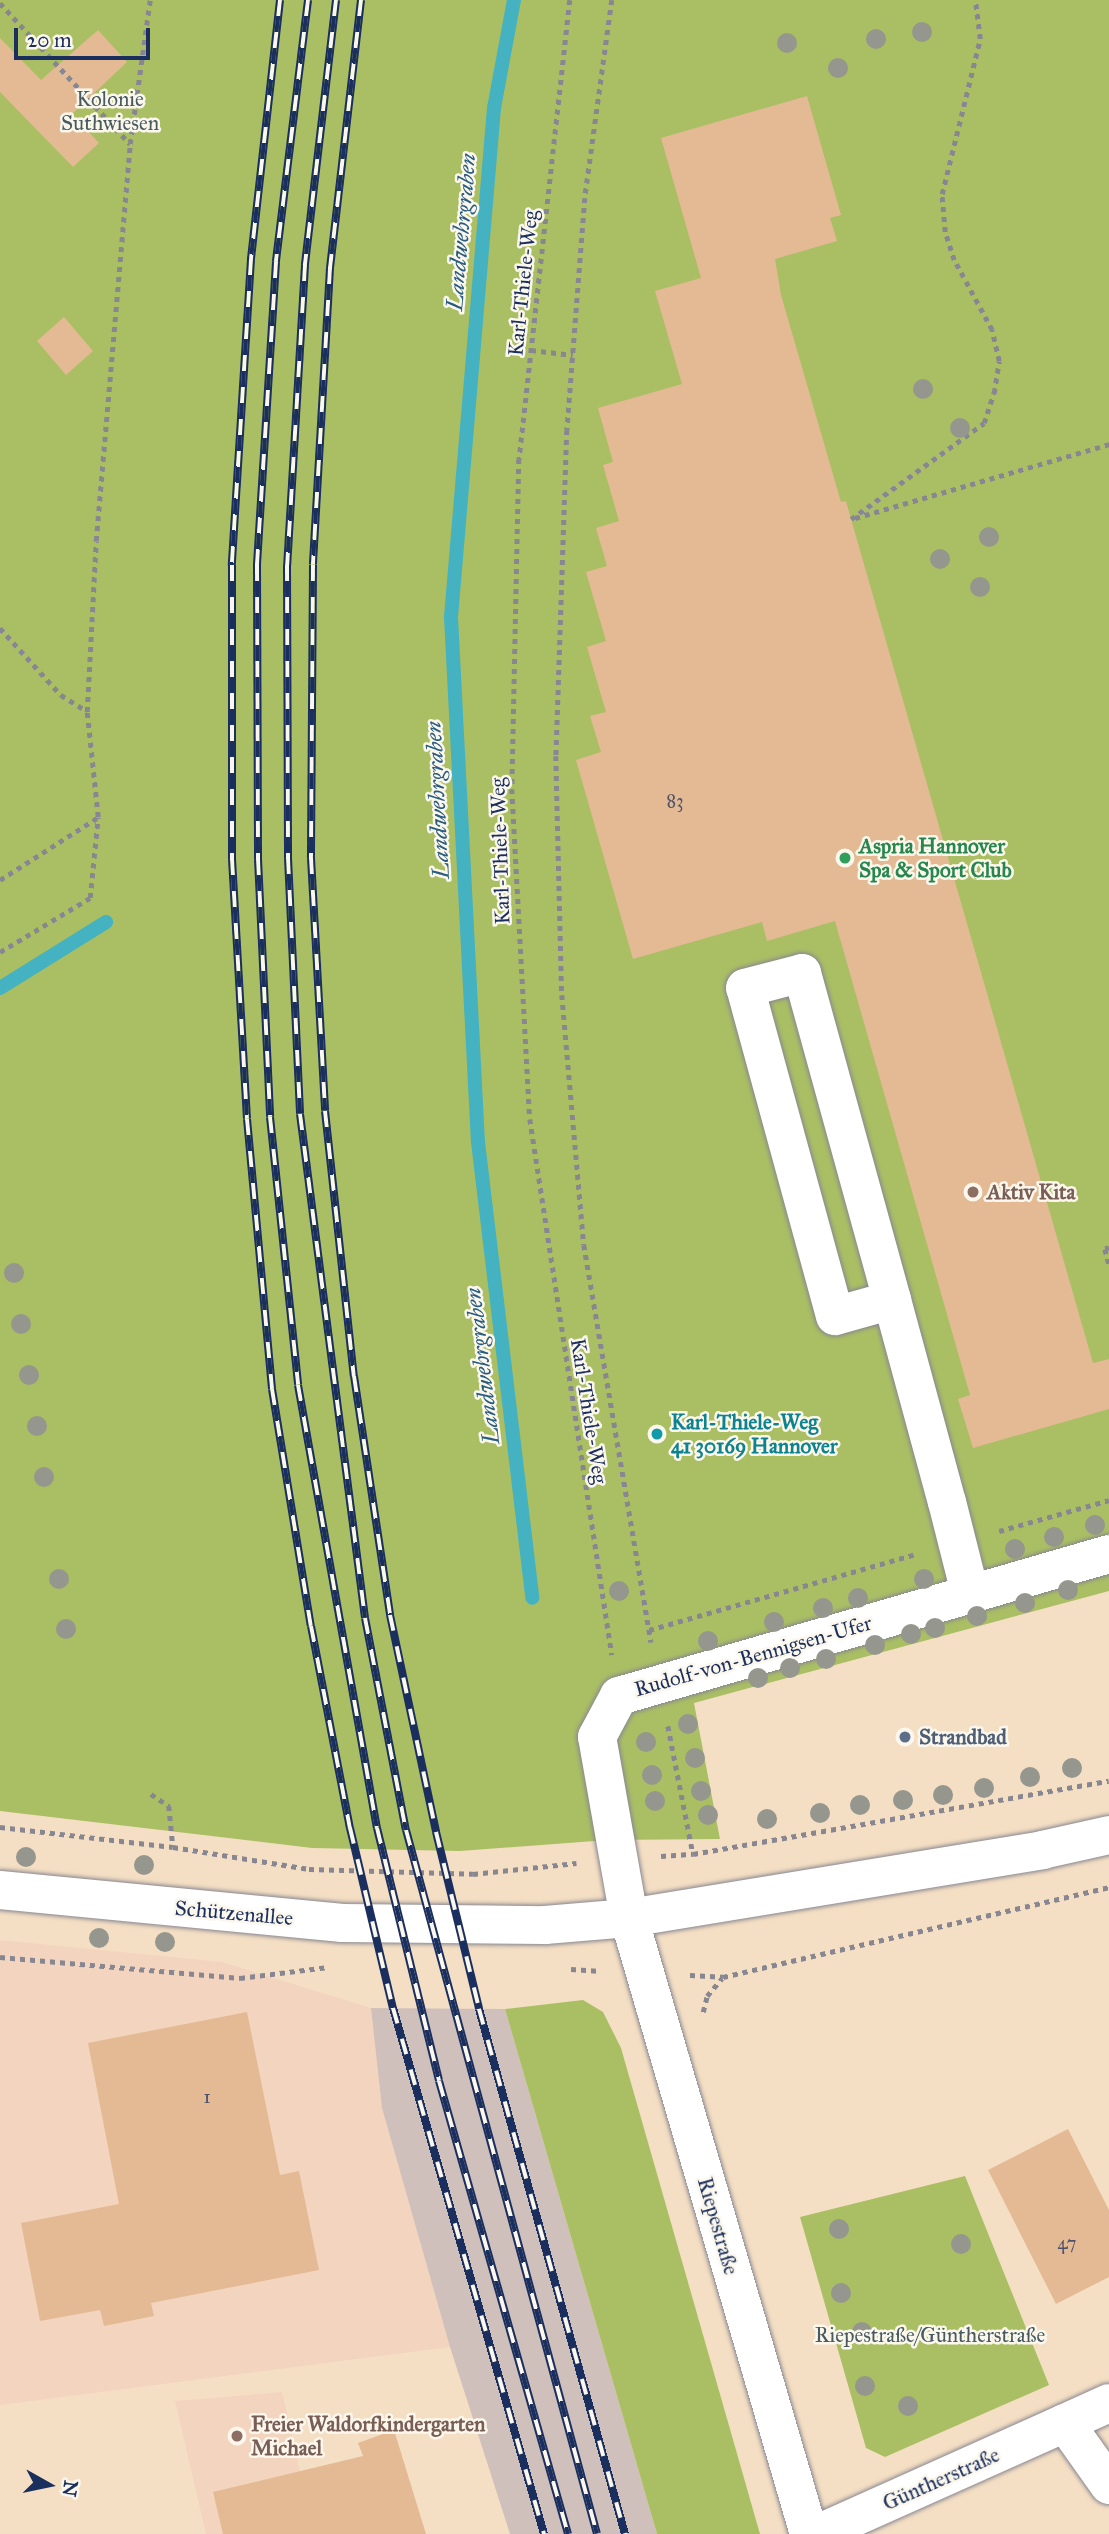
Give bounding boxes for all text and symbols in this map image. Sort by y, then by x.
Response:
scale bar [18,14,154,58]
text: 20 m [27,27,72,53]
park label: Kolonie Suthwiesen [61,86,159,136]
water label: Landwehrgraben [440,152,482,312]
street label: Karl-Thiele-Weg [503,209,543,357]
water label: Landwehrgraben [419,720,455,880]
street label: Karl-Thiele-Weg [485,777,515,925]
house number: 83 [667,790,683,812]
place label: Aspria Hannover Spa & Sport Club [859,833,1012,883]
marker: Aspria Hannover Spa & Sport Club [837,850,853,866]
place label: Aktiv Kita [987,1179,1075,1205]
marker: Aktiv Kita [965,1184,981,1200]
water label: Landwehrgraben [459,1286,505,1446]
street label: Karl-Thiele-Weg [565,1336,613,1486]
place label: Karl-Thiele-Weg 41 30169 Hannover [671,1409,838,1459]
marker: Karl-Thiele-Weg 41 30169 Hannover [649,1426,665,1442]
street label: Rudolf-von-Bennigsen-Ufer [631,1610,875,1702]
place label: Strandbad [919,1724,1007,1750]
marker: Strandbad [897,1729,913,1745]
street label: Schützenallee [174,1895,294,1931]
house number: 1 [203,2086,211,2108]
street label: Riepestraße [692,2175,744,2277]
house number: 47 [1058,2232,1076,2254]
park label: Riepestraße/Güntherstraße [815,2322,1045,2348]
place label: Freier Waldorfkindergarten Michael [251,2411,485,2461]
marker: Freier Waldorfkindergarten Michael [229,2428,245,2444]
street label: Güntherstraße [879,2442,1003,2516]
north arrow [14,2450,84,2520]
text: N [58,2479,83,2498]

